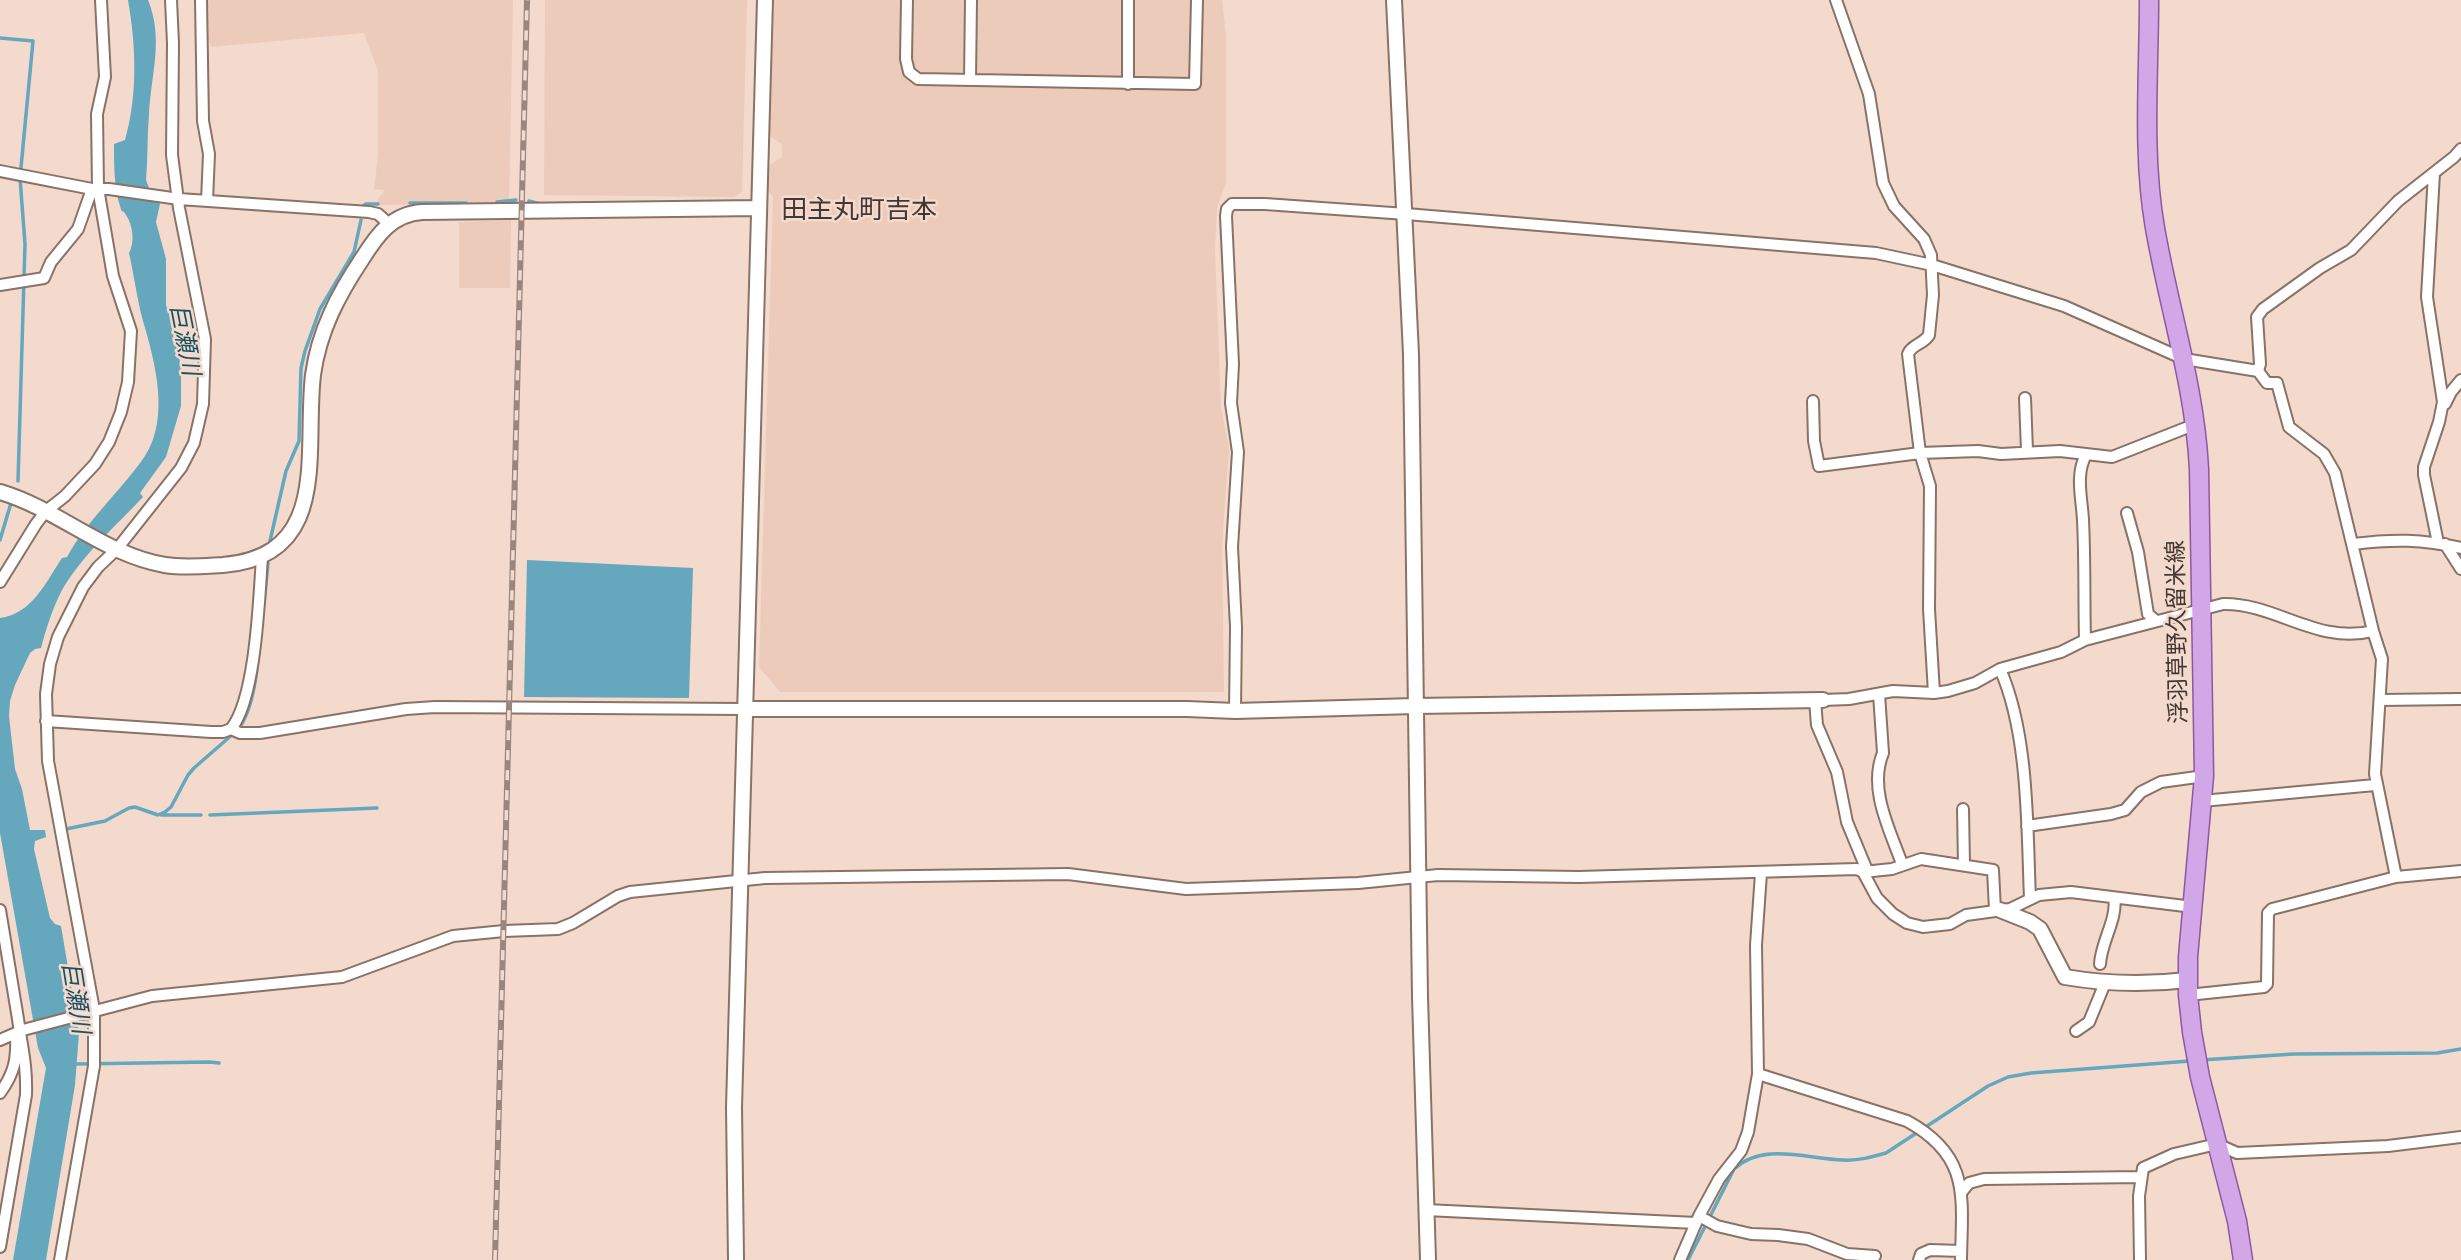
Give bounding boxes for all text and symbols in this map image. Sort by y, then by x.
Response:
district label: 田主丸町吉本 [781,195,937,227]
water label: 巨瀬川 [163,302,205,378]
street label: 浮羽草野久留米線 [2163,540,2193,724]
water label: 巨瀬川 [55,960,95,1036]

